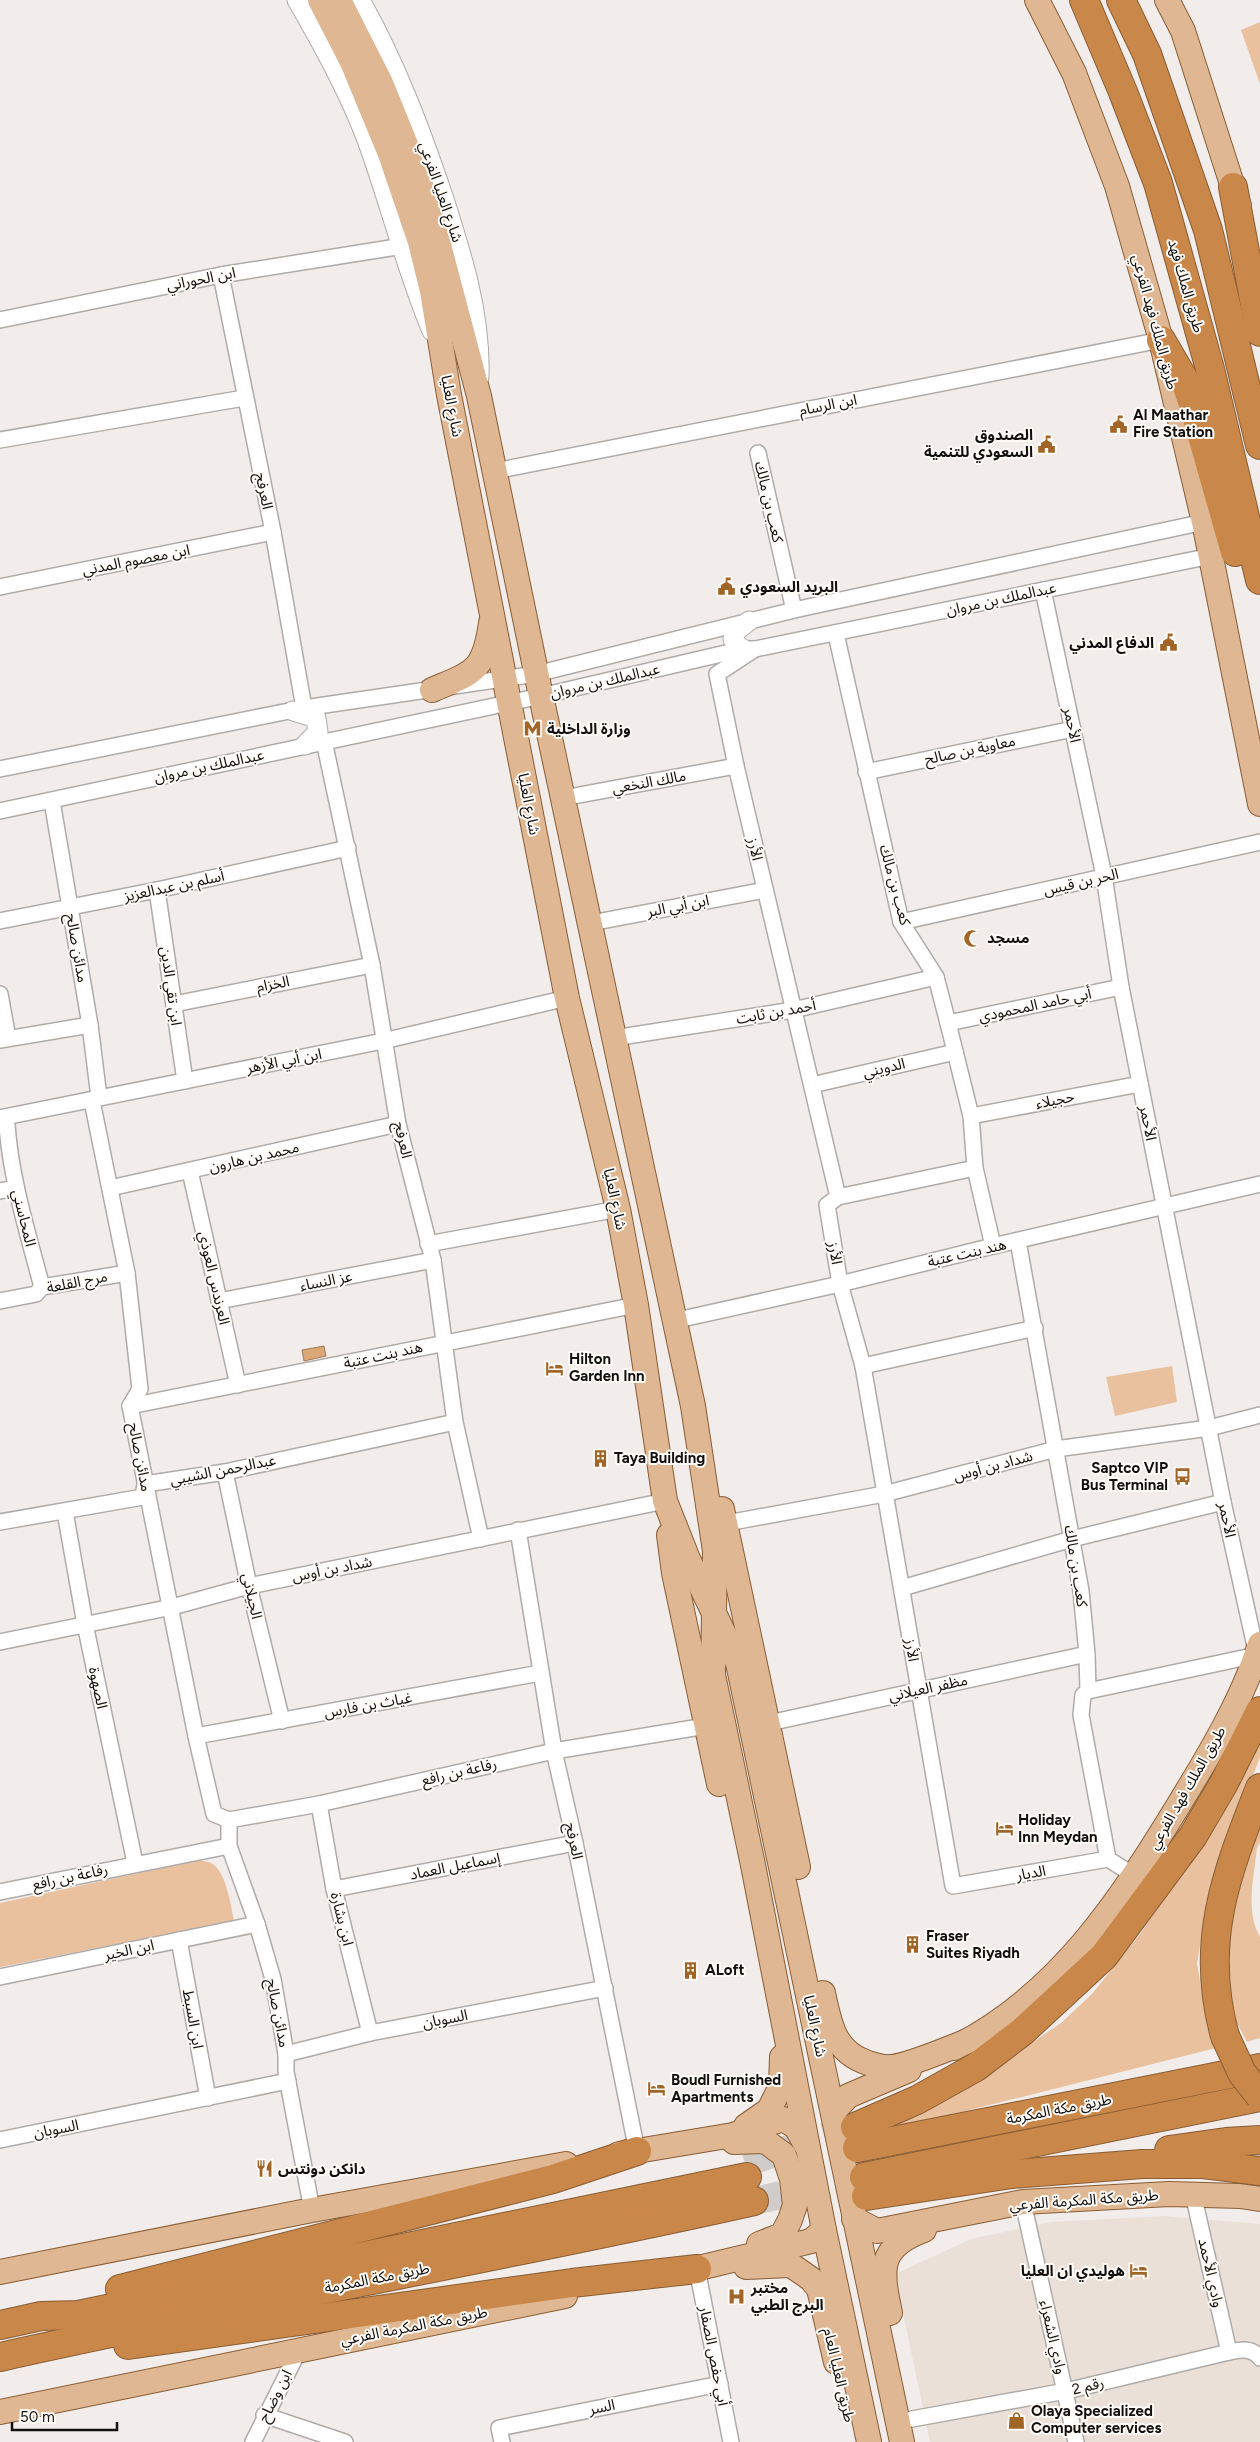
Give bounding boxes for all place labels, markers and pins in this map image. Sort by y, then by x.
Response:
place label: Al Maathar Fire Station [1133,406,1213,441]
public building icon: Al Maathar Fire Station [1109,414,1129,434]
place label: الصندوق السعودي للتنمية [924,426,1033,463]
public building icon: الصندوق السعودي للتنمية [1037,434,1057,454]
public building icon: البريد السعودي [716,577,736,597]
place label: البريد السعودي [740,578,838,598]
public building icon: الدفاع المدني [1158,633,1178,653]
place label: الدفاع المدني [1069,634,1154,654]
metro station icon: وزارة الداخلية [523,719,543,739]
place label: وزارة الداخلية [547,720,631,738]
mosque icon: مسجد [963,928,983,948]
place label: مسجد [987,929,1029,947]
place label: Hilton Garden Inn [569,1350,645,1385]
hotel icon: Hilton Garden Inn [545,1358,565,1378]
building icon: Taya Building [590,1448,610,1468]
place label: Taya Building [614,1449,705,1467]
place label: Saptco VIP Bus Terminal [1081,1459,1168,1494]
bus stop icon: Saptco VIP Bus Terminal [1172,1467,1192,1487]
place label: Holiday Inn Meydan [1018,1811,1098,1846]
hotel icon: Holiday Inn Meydan [994,1819,1014,1839]
place label: Fraser Suites Riyadh [926,1927,1020,1962]
building icon: Fraser Suites Riyadh [902,1935,922,1955]
building icon: ALoft [681,1960,701,1980]
place label: ALoft [705,1961,744,1979]
place label: Boudl Furnished Apartments [671,2071,781,2106]
hotel icon: Boudl Furnished Apartments [647,2079,667,2099]
restaurant icon: دانكن دونتس [254,2159,274,2179]
place label: دانكن دونتس [278,2160,366,2178]
hotel icon: هوليدي ان العليا [1129,2261,1149,2281]
place label: هوليدي ان العليا [1021,2262,1125,2282]
place label: مختبر البرج الطبي [750,2279,824,2316]
hospital icon: مختبر البرج الطبي [727,2287,747,2307]
place label: Olaya Specialized Computer services [1031,2402,1161,2437]
shop icon: Olaya Specialized Computer services [1007,2410,1027,2430]

